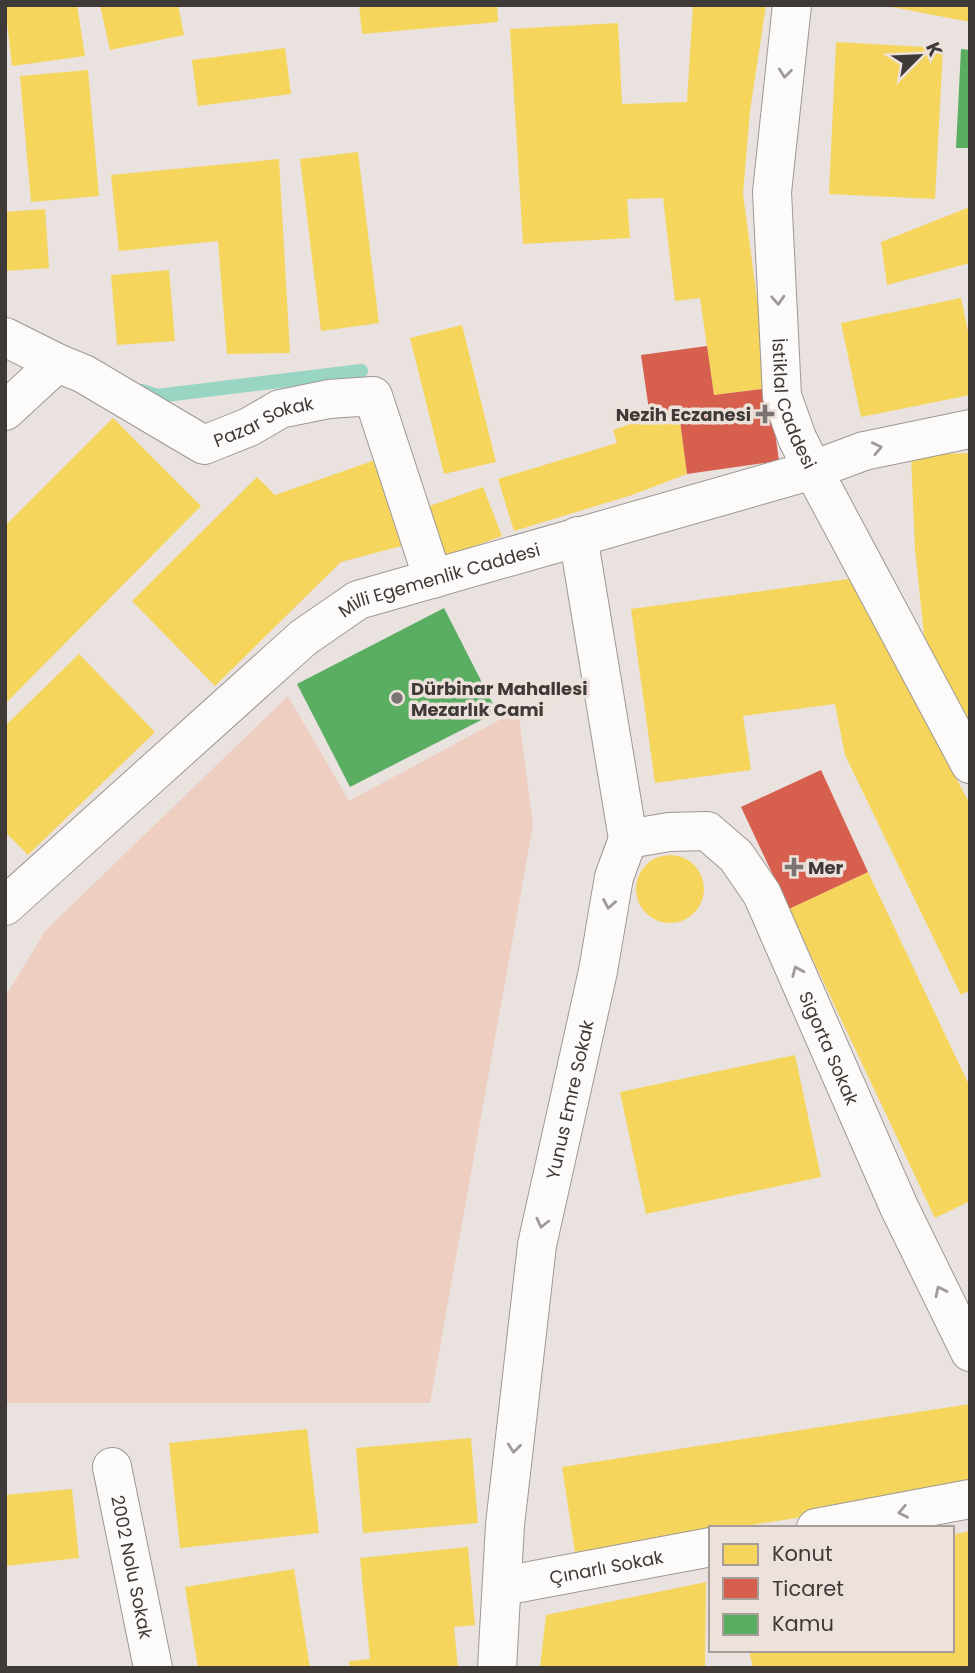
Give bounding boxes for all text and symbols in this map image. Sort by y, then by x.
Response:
north arrow [884,21,954,91]
text: K [919,38,949,61]
one-way arrow [777,67,792,79]
one-way arrow [770,295,785,306]
street label: İstiklal Caddesi [767,337,823,473]
street label: Pazar Sokak [210,390,317,453]
place label: Nezih Eczanesi [616,402,751,427]
marker: Nezih Eczanesi [757,406,773,422]
one-way arrow [871,442,883,457]
street label: Milli Egemenlik Caddesi [333,536,543,623]
place label: Dürbinar Mahallesi Mezarlık Cami [411,676,588,722]
marker: Dürbinar Mahallesi Mezarlık Cami [389,690,405,706]
place label: Mer [808,855,844,880]
marker: Mer [786,859,802,875]
one-way arrow [603,898,618,910]
one-way arrow [791,966,805,978]
street label: Sigorta Sokak [794,987,866,1109]
street label: Yunus Emre Sokak [539,1017,599,1182]
one-way arrow [535,1217,550,1229]
one-way arrow [934,1286,948,1298]
one-way arrow [506,1443,521,1454]
street label: 2002 Nolu Sokak [106,1493,159,1642]
one-way arrow [897,1503,909,1518]
legend [709,1526,954,1652]
text: Konut [772,1539,833,1568]
street label: Çınarlı Sokak [547,1544,666,1590]
text: Ticaret [772,1574,844,1603]
text: Kamu [772,1609,834,1638]

